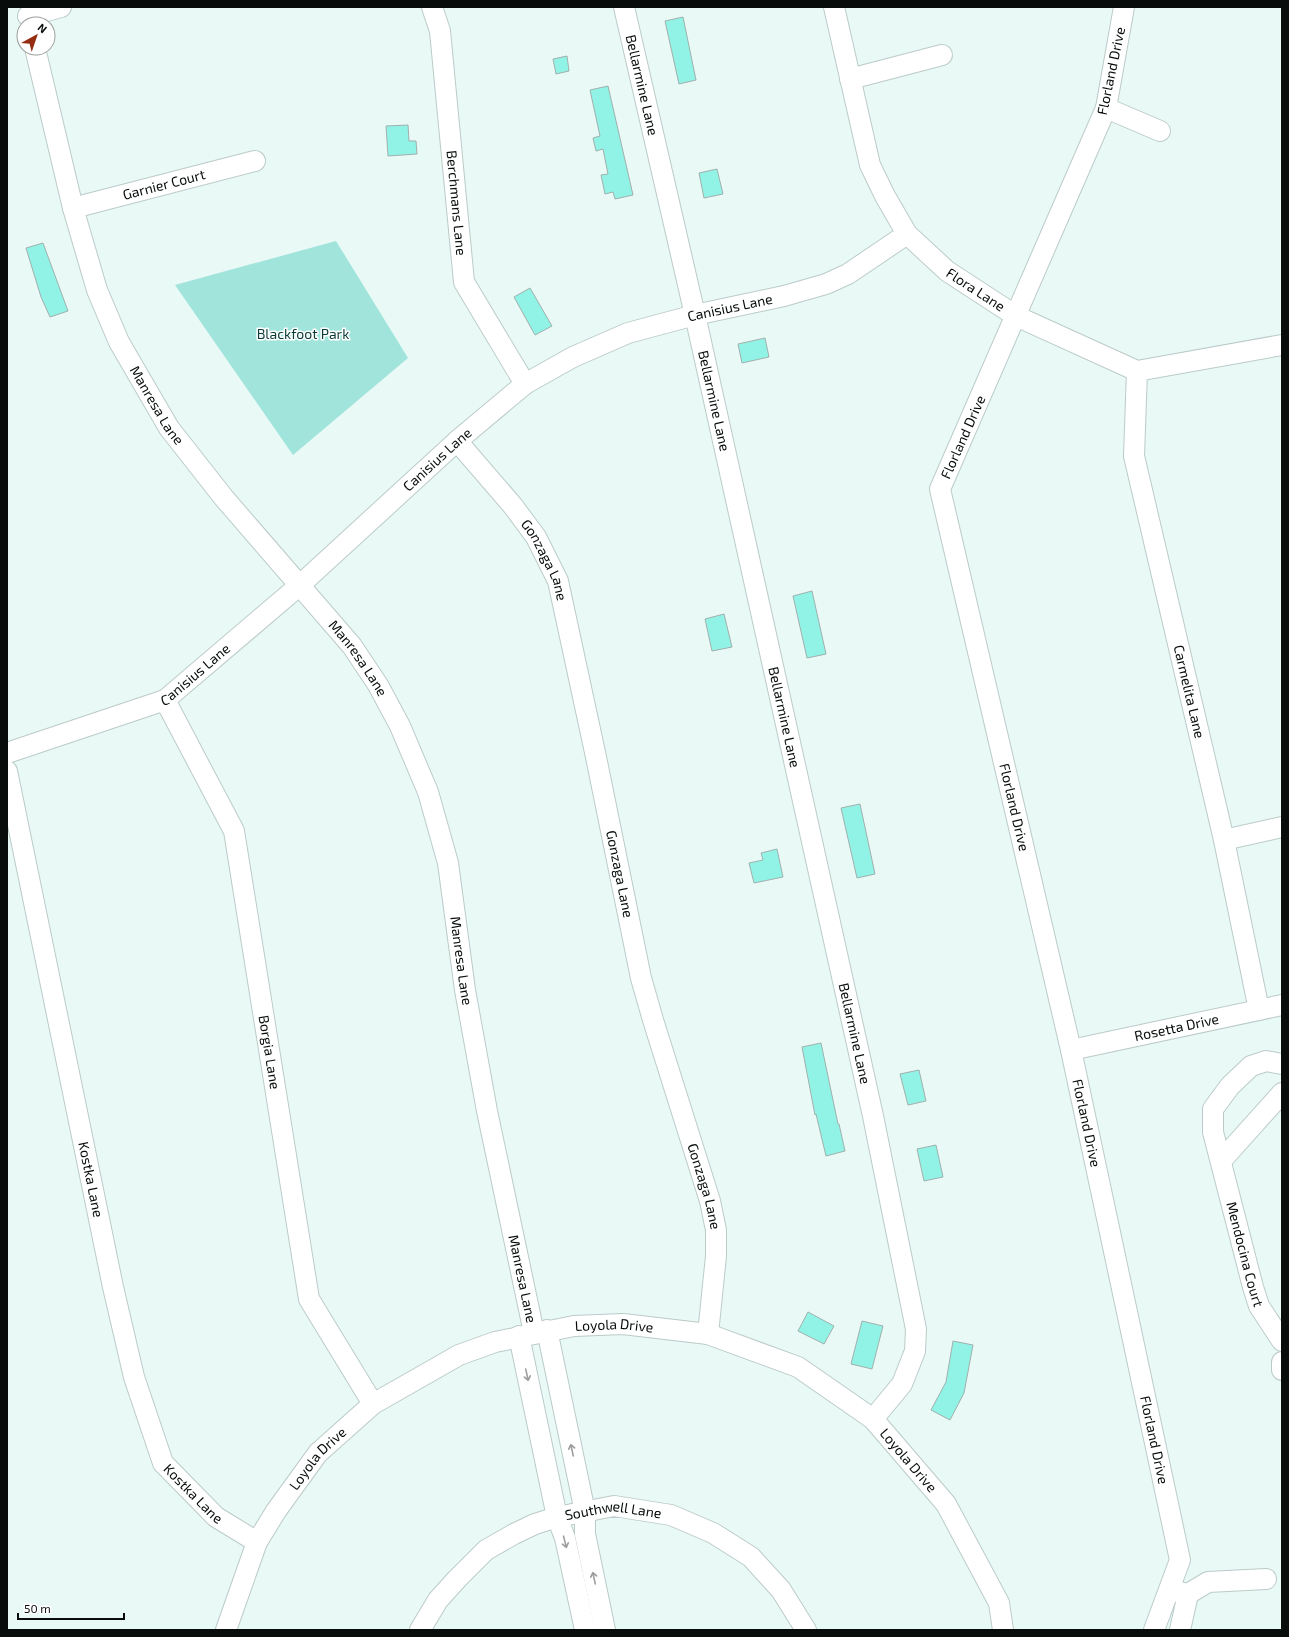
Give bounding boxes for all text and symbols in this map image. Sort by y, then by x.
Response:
north arrow [16,16,56,56]
text: N [36,20,50,36]
street label: Florland Drive [1093,25,1128,117]
street label: Bellarmine Lane [623,33,662,137]
street label: Berchmans Lane [443,150,470,256]
street label: Garnier Court [121,165,207,203]
street label: Flora Lane [943,264,1008,315]
street label: Canisius Lane [685,290,774,325]
park label: Blackfoot Park [257,325,349,342]
street label: Bellarmine Lane [695,349,734,453]
street label: Manresa Lane [127,362,188,448]
street label: Florland Drive [937,392,989,481]
street label: Canisius Lane [399,424,475,494]
street label: Gonzaga Lane [518,516,571,602]
street label: Manresa Lane [325,616,391,699]
street label: Canisius Lane [158,640,233,709]
street label: Carmelita Lane [1171,643,1209,740]
street label: Bellarmine Lane [765,665,804,769]
street label: Florland Drive [996,762,1033,853]
street label: Gonzaga Lane [603,829,637,919]
street label: Manresa Lane [447,915,477,1006]
street label: Bellarmine Lane [836,981,875,1085]
street label: Rosetta Drive [1133,1010,1220,1044]
street label: Borgia Lane [256,1014,284,1090]
street label: Florland Drive [1069,1077,1105,1169]
street label: Kostka Lane [75,1140,107,1219]
street label: Gonzaga Lane [684,1141,725,1231]
street label: Mendocina Court [1223,1200,1268,1309]
street label: Manresa Lane [505,1233,541,1324]
street label: Loyola Drive [575,1315,654,1336]
one-way arrow [523,1368,531,1381]
street label: Florland Drive [1137,1394,1173,1485]
street label: Loyola Drive [285,1423,349,1493]
street label: Loyola Drive [877,1425,941,1495]
one-way arrow [568,1444,576,1457]
street label: Kostka Lane [160,1460,226,1527]
street label: Southwell Lane [563,1497,663,1523]
one-way arrow [562,1535,570,1548]
one-way arrow [590,1572,598,1585]
scale bar [18,1595,124,1621]
text: 50 m [24,1601,51,1615]

